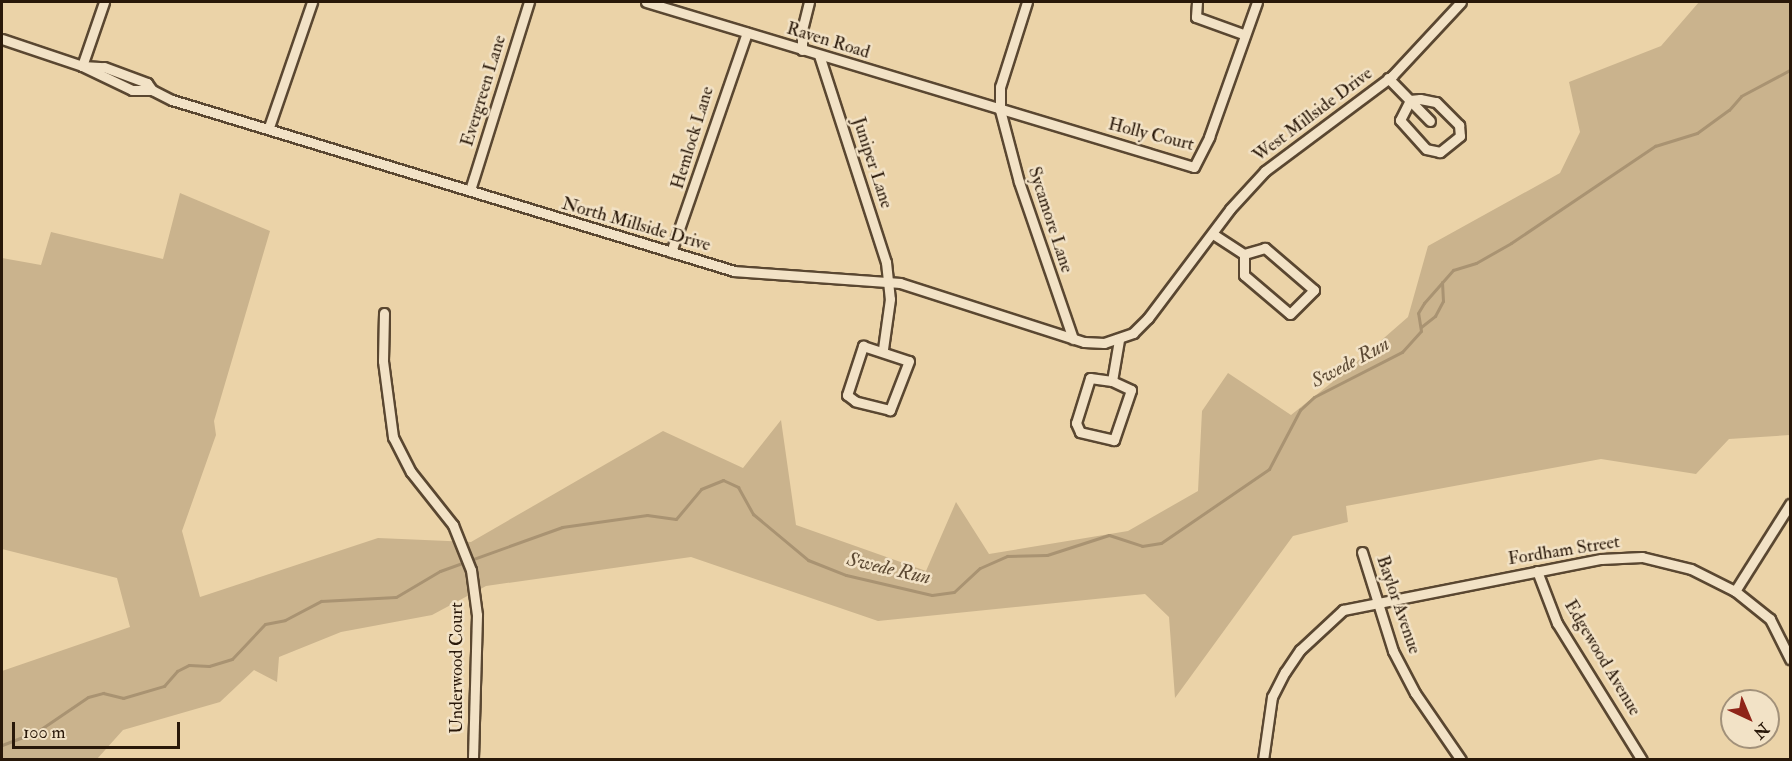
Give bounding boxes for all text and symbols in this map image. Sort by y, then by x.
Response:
street label: Raven Road [784,18,872,64]
street label: Evergreen Lane [457,33,511,149]
street label: West Millside Drive [1249,63,1377,167]
street label: Hemlock Lane [667,84,719,192]
street label: Holly Court [1106,114,1196,156]
street label: Juniper Lane [847,115,897,211]
street label: Sycamore Lane [1023,164,1077,276]
street label: North Millside Drive [559,193,713,257]
water label: Swede Run [1307,331,1393,393]
street label: Fordham Street [1507,531,1621,571]
water label: Swede Run [845,547,933,589]
street label: Baylor Avenue [1371,553,1425,657]
street label: Edgewood Avenue [1559,596,1645,720]
street label: Underwood Court [446,602,468,734]
north arrow [1720,689,1780,749]
scale bar [15,710,183,748]
text: N [1749,718,1773,743]
text: 100 m [23,721,66,744]

